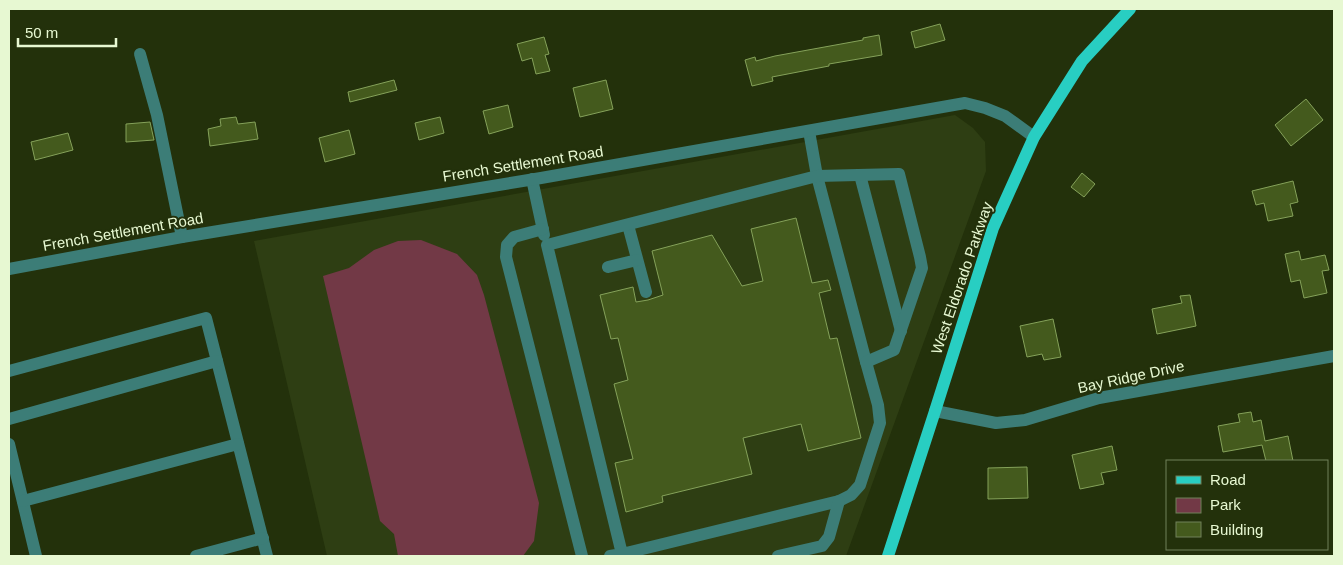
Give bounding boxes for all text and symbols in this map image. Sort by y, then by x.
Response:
scale bar [18,15,115,47]
text: 50 m [25,24,58,41]
street label: French Settlement Road [441,142,605,185]
street label: West Eldorado Parkway [927,199,996,356]
street label: French Settlement Road [41,209,204,254]
street label: Bay Ridge Drive [1076,357,1186,396]
legend [1166,460,1328,550]
text: Road [1210,471,1246,488]
text: Park [1210,496,1241,513]
text: Building [1210,521,1263,538]

